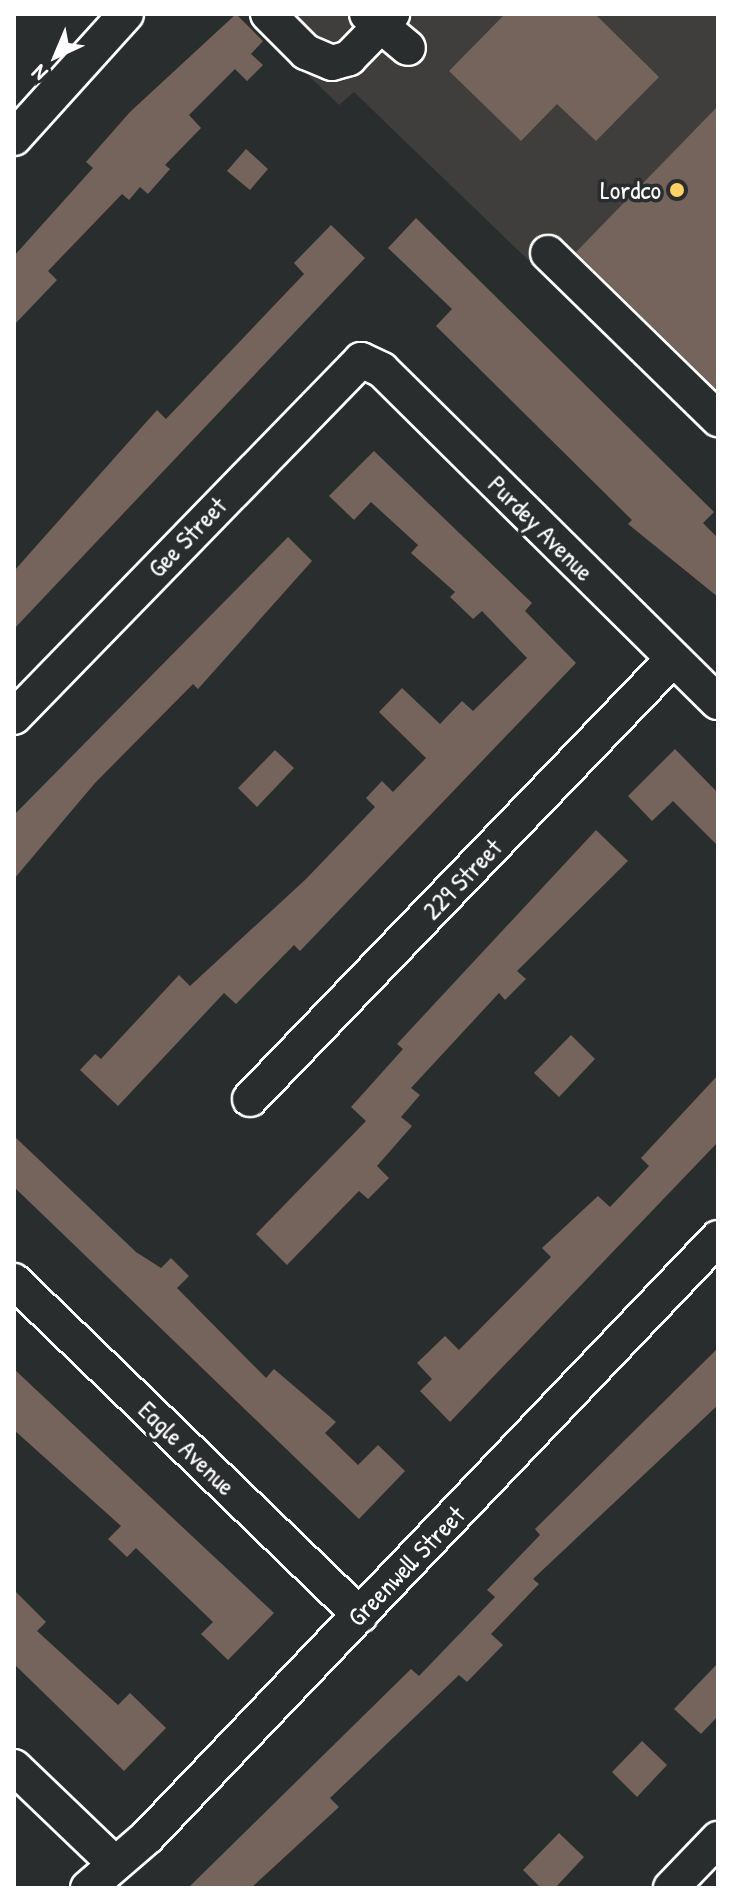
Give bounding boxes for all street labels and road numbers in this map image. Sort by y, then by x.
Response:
street label: Purdey Avenue [482,469,600,587]
street label: Gee Street [141,490,233,584]
street label: 229 Street [416,832,508,926]
street label: Eagle Avenue [132,1394,242,1502]
street label: Greenwell Street [341,1499,471,1633]

